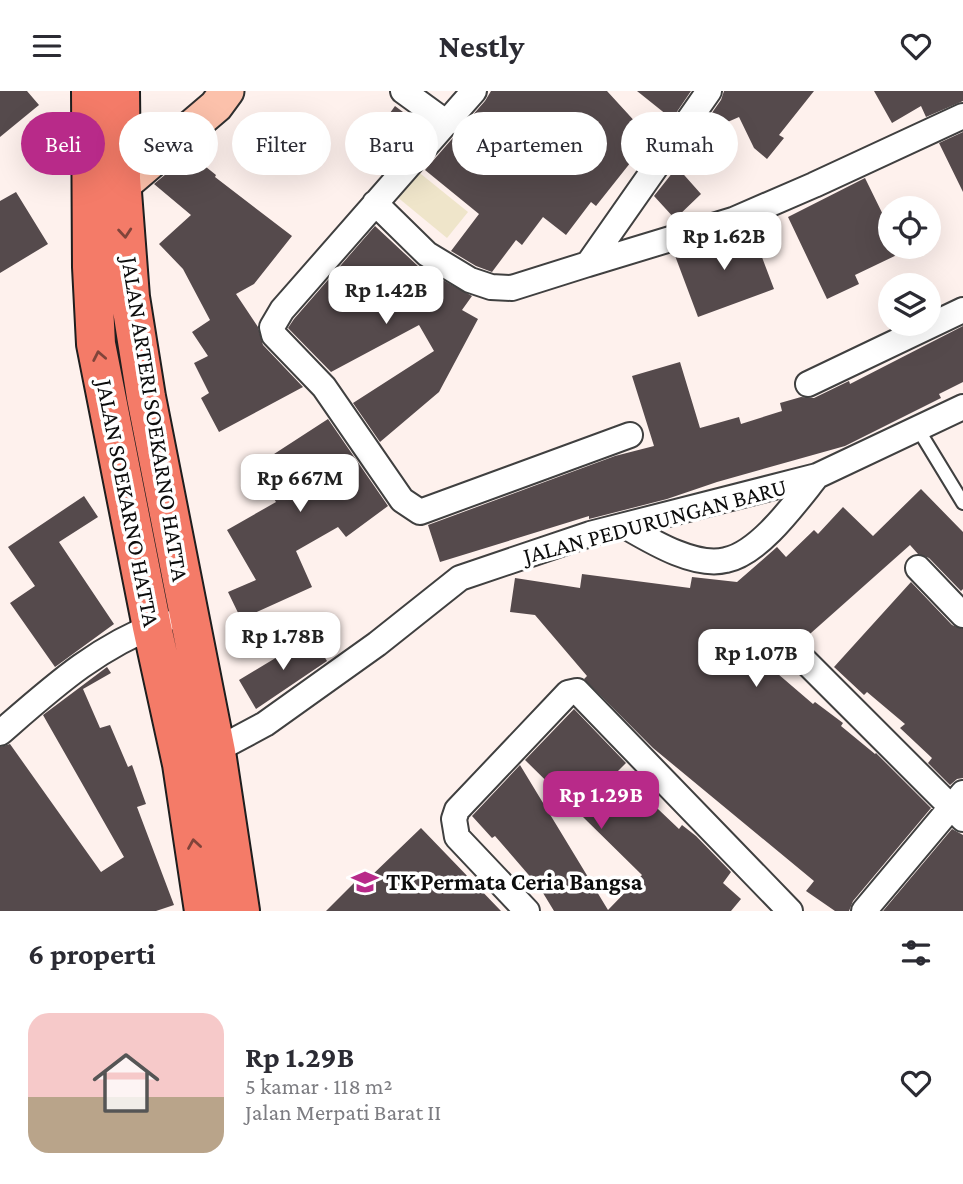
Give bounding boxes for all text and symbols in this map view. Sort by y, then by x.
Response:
icon: menu [28,27,66,65]
icon: heart [897,27,935,65]
text: Nestly [439,28,524,64]
chip: Beli [21,112,105,175]
chip: Sewa [119,112,218,175]
chip: Filter [232,112,331,175]
chip: Baru [345,112,438,175]
chip: Apartemen [452,112,607,175]
chip: Rumah [621,112,738,175]
map controls [878,196,941,336]
button: locate [878,196,941,259]
pin: Rp 1.62B [652,213,796,272]
text: Rp 1.62B [682,222,766,248]
one-way arrow [117,227,132,238]
street label: JALAN ARTERI SOEKARNO HATTA [116,253,195,584]
pin: Rp 1.42B [314,267,458,326]
button: layers [878,273,941,336]
text: Rp 1.42B [344,276,428,302]
one-way arrow [92,350,107,362]
street label: JALAN SOEKARNO HATTA [91,375,166,629]
pin: Rp 667M [235,455,365,514]
text: Rp 667M [257,464,343,490]
street label: JALAN PEDURUNGAN BARU [518,472,790,569]
pin: Rp 1.78B [211,613,355,672]
text: Rp 1.78B [241,622,325,648]
pin: Rp 1.07B [684,629,828,689]
text: Rp 1.07B [714,639,798,665]
pin: Rp 1.29B [529,771,673,831]
text: Rp 1.29B [559,781,643,807]
one-way arrow [187,838,202,849]
school or university icon: TK Permata Ceria Bangsa [350,867,380,897]
place label: TK Permata Ceria Bangsa [386,868,643,895]
icon: filters [897,934,935,972]
text: 6 properti [28,937,156,970]
text: Rp 1.29B [245,1040,354,1073]
icon: home [84,1041,168,1125]
icon: heart [897,1064,935,1102]
text: 5 kamar · 118 m² [245,1073,393,1099]
text: Jalan Merpati Barat II [245,1099,441,1125]

